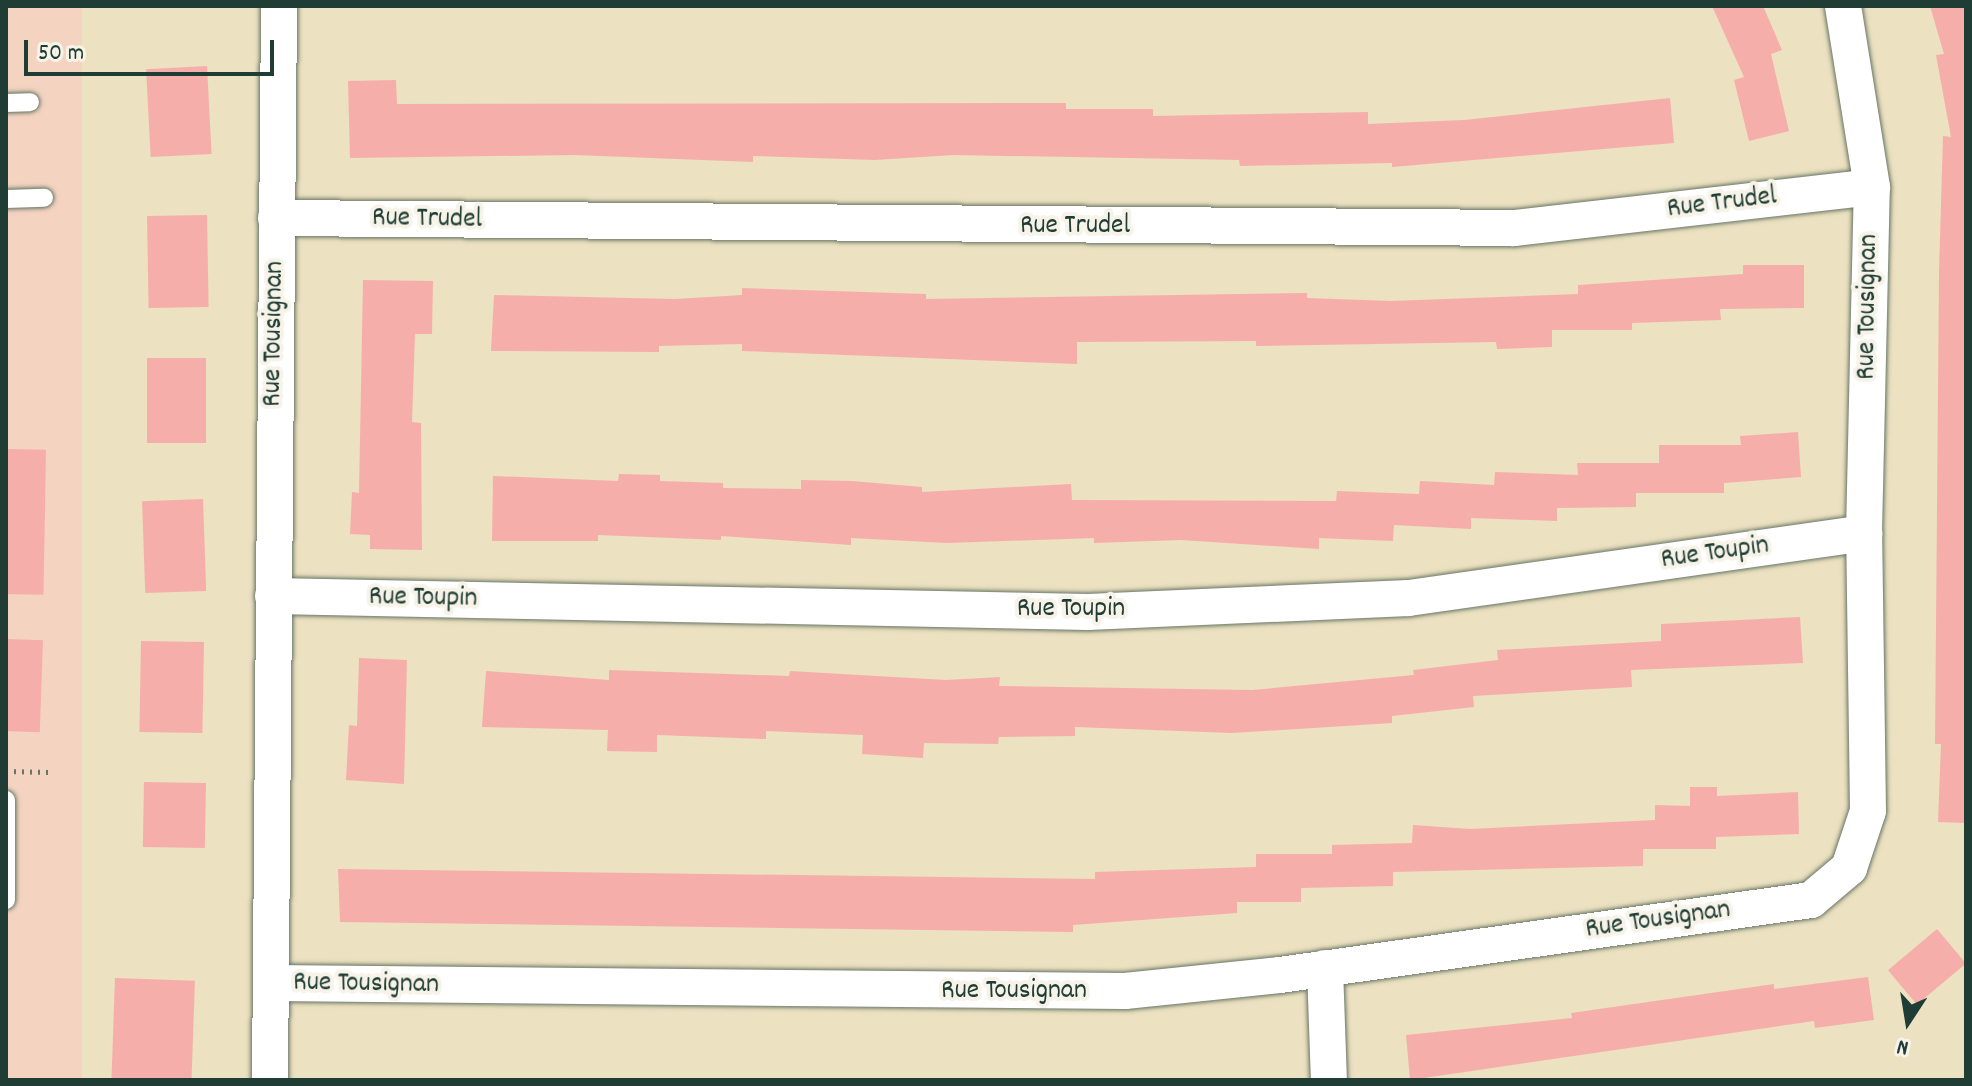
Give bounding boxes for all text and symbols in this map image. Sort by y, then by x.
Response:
scale bar [28,24,278,74]
text: 50 m [38,37,84,71]
street label: Rue Trudel [1665,181,1779,227]
street label: Rue Trudel [372,202,482,238]
street label: Rue Trudel [1020,210,1130,244]
street label: Rue Tousignan [1851,234,1887,380]
street label: Rue Tousignan [257,261,293,407]
street label: Rue Toupin [1659,530,1771,578]
street label: Rue Toupin [368,581,478,617]
street label: Rue Toupin [1017,593,1125,627]
street label: Rue Tousignan [1583,894,1733,948]
street label: Rue Tousignan [293,967,439,1003]
street label: Rue Tousignan [941,975,1087,1009]
north arrow [1868,982,1948,1062]
text: N [1894,1030,1911,1062]

